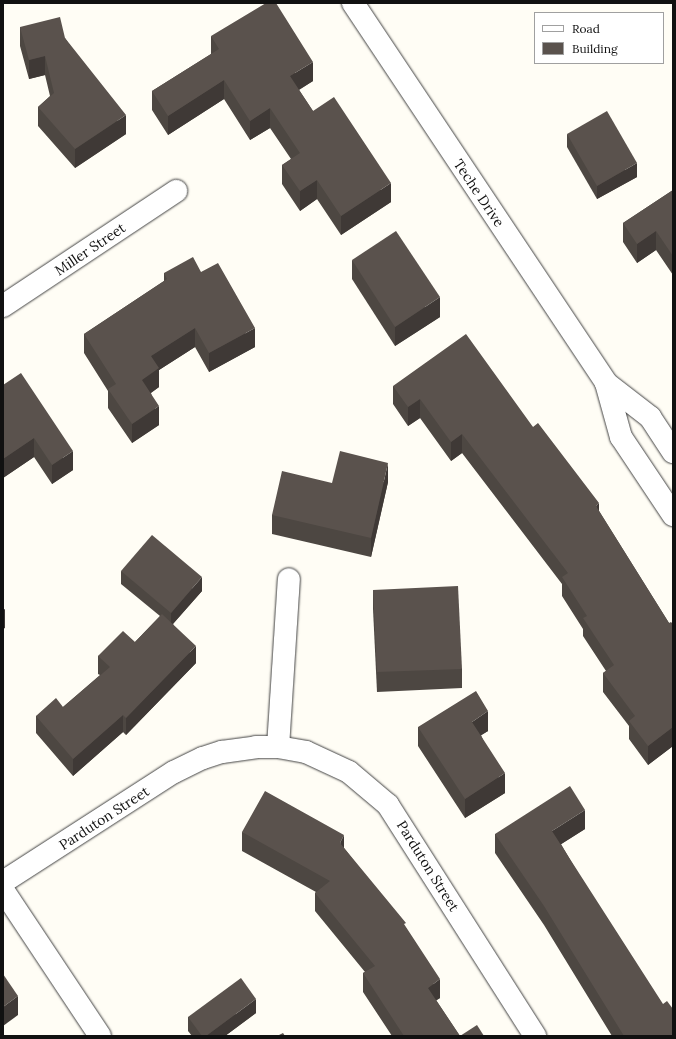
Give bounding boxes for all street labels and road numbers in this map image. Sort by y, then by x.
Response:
street label: Teche Drive [450,156,508,230]
street label: Miller Street [52,219,128,279]
street label: Parduton Street [56,783,152,853]
street label: Parduton Street [393,818,463,914]

